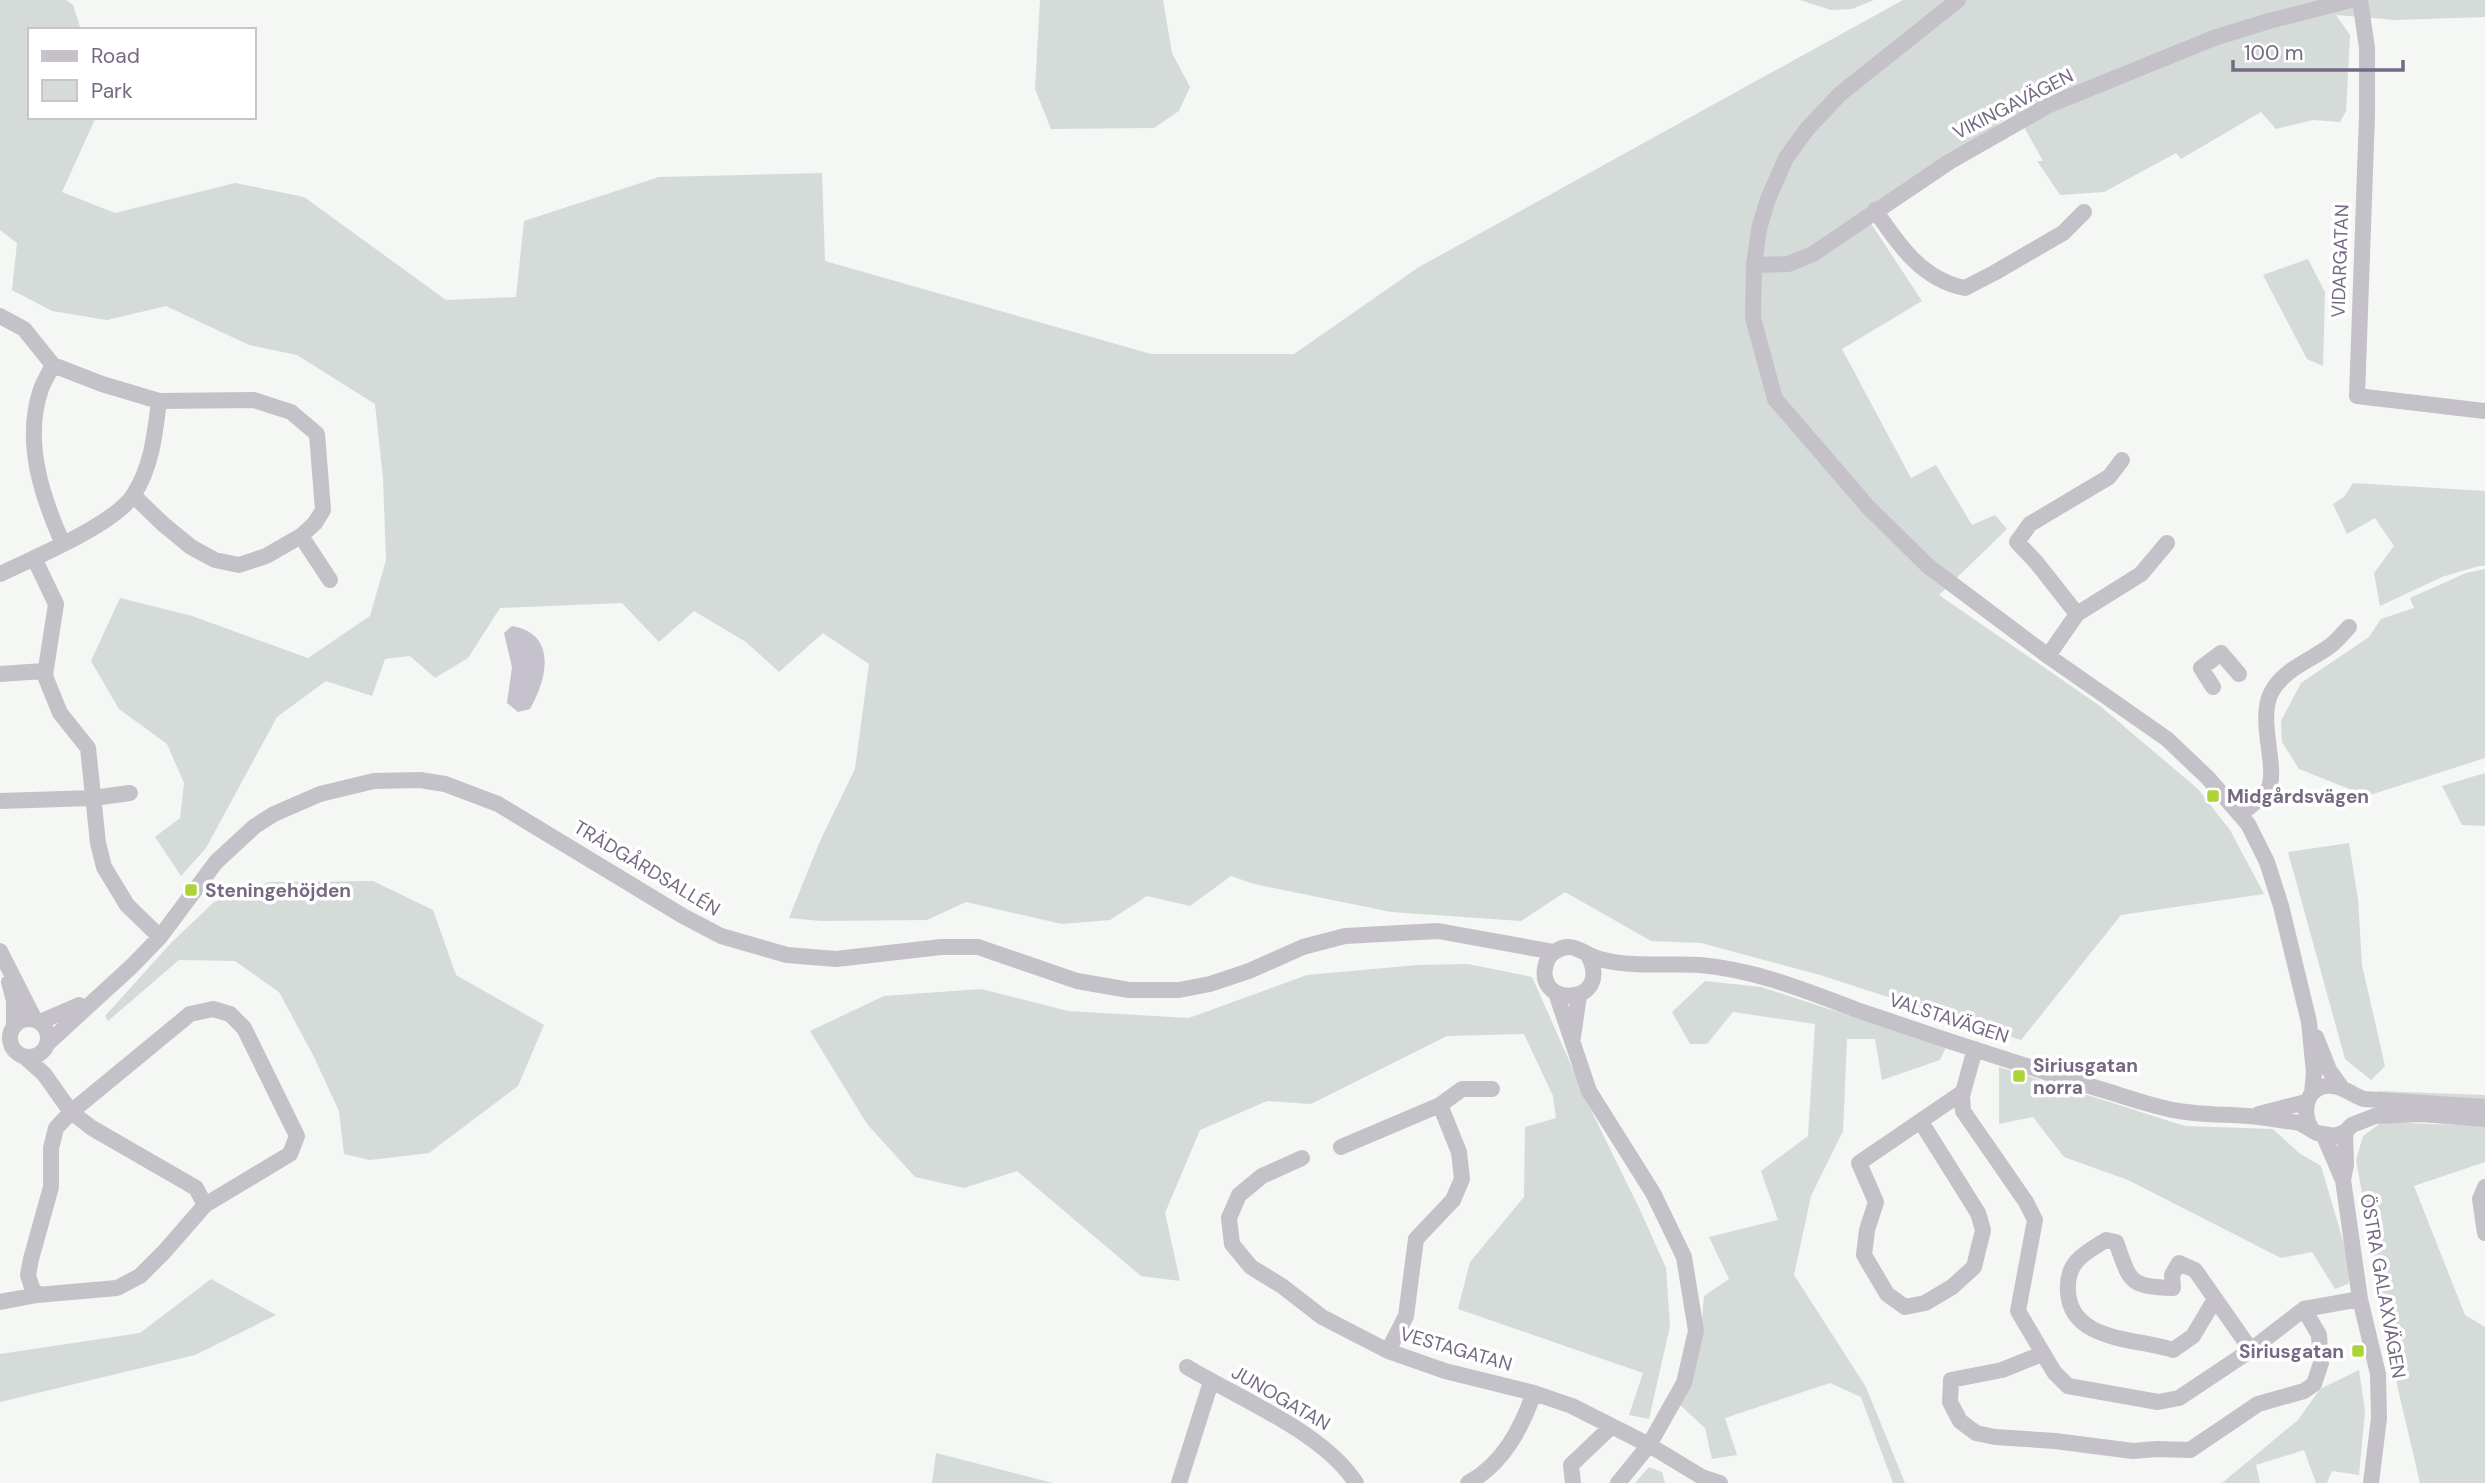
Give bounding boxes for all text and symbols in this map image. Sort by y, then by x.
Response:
legend [28,28,256,119]
scale bar [2233,28,2403,72]
text: 100 m [2244,39,2304,67]
text: Road [91,42,140,70]
street label: VIKINGAVÄGEN [1949,63,2077,145]
text: Park [91,77,133,105]
street label: VIDARGATAN [2326,204,2354,318]
place label: Midgårdsvägen [2227,784,2369,809]
marker: Midgårdsvägen [2205,788,2221,804]
street label: TRÄDGÅRDSALLÉN [569,814,725,922]
place label: Steningehöjden [205,878,351,903]
marker: Steningehöjden [183,882,199,898]
street label: VALSTAVÄGEN [1886,987,2012,1049]
place label: Siriusgatan norra [2033,1053,2138,1100]
marker: Siriusgatan norra [2011,1068,2027,1084]
street label: ÖSTRA GALAXVÄGEN [2354,1192,2412,1380]
street label: VESTAGATAN [1397,1321,1515,1377]
place label: Siriusgatan [2239,1339,2344,1364]
marker: Siriusgatan [2350,1343,2366,1359]
street label: JUNOGATAN [1227,1360,1335,1436]

